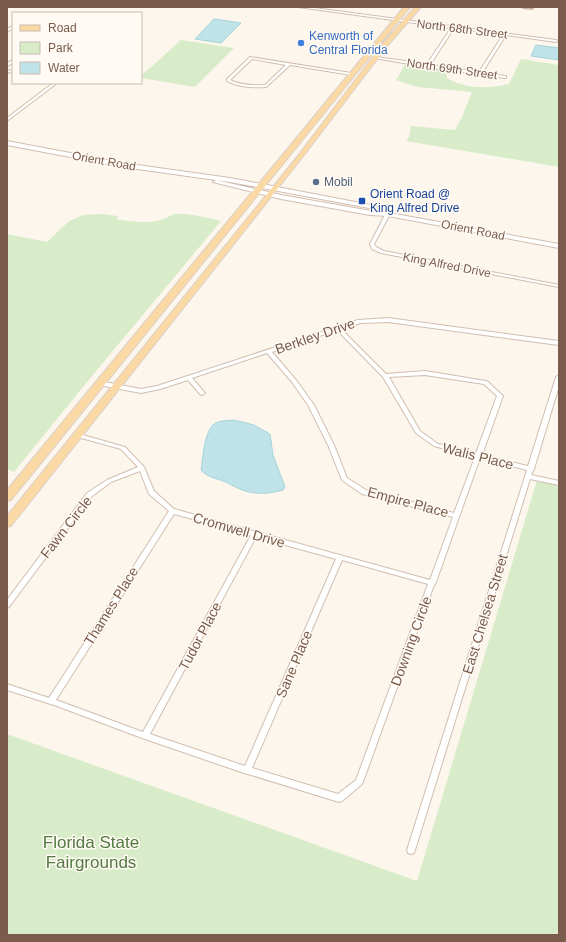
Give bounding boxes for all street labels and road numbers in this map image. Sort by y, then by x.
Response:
street label: North 68th Street [416,16,509,42]
street label: North 69th Street [406,56,499,82]
street label: Orient Road [71,148,137,174]
street label: Orient Road [440,217,506,243]
street label: King Alfred Drive [402,250,493,280]
street label: Berkley Drive [273,315,357,357]
street label: Walis Place [441,439,515,473]
street label: Empire Place [366,483,450,521]
street label: Fawn Circle [37,493,95,561]
street label: Cromwell Drive [191,509,287,551]
street label: East Chelsea Street [459,552,511,676]
street label: Thames Place [81,564,142,648]
street label: Downing Circle [387,594,435,688]
street label: Tudor Place [175,599,225,673]
street label: Sane Place [273,628,315,700]

